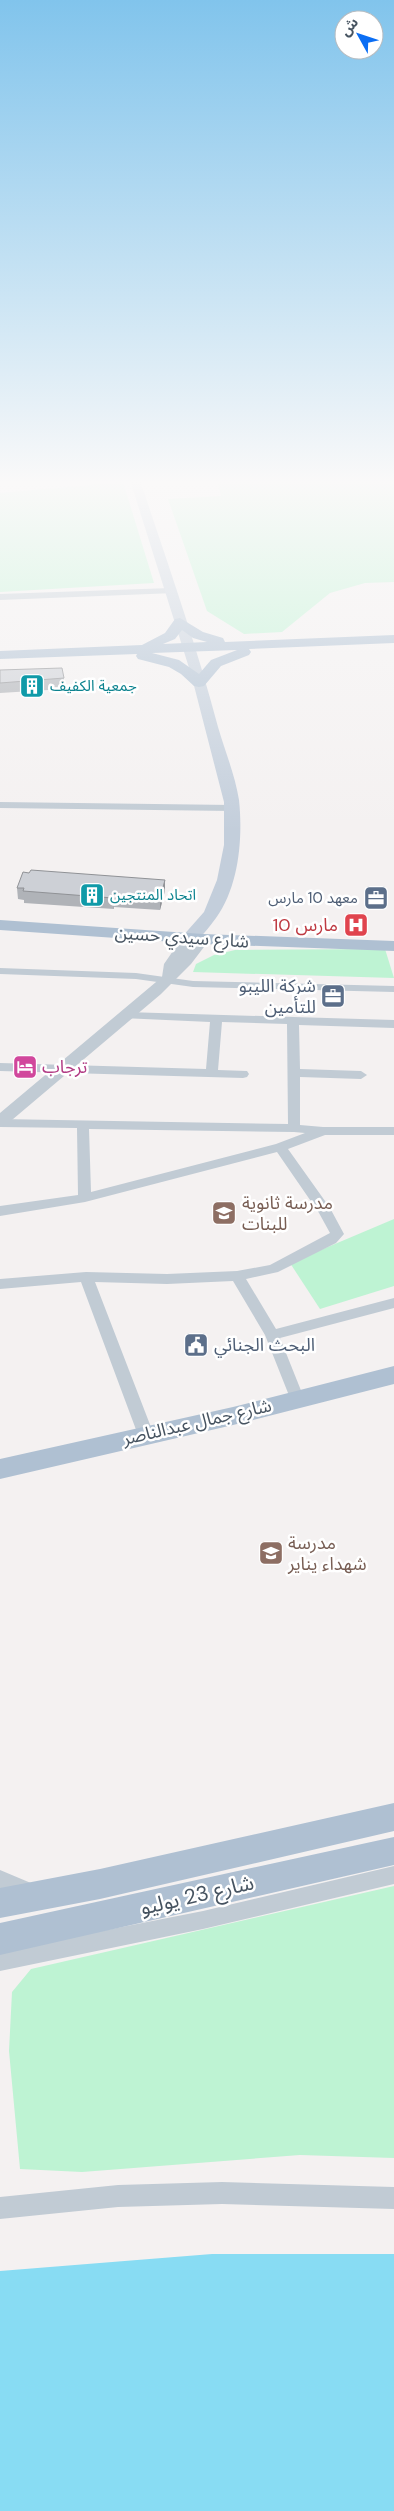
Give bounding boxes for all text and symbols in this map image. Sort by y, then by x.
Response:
north arrow [334,10,384,60]
text: ش [336,14,362,40]
building icon: جمعية الكفيف [19,673,45,699]
place label: جمعية الكفيف [50,676,137,696]
building icon: اتحاد المنتجين [79,882,105,908]
place label: اتحاد المنتجين [110,885,196,905]
office icon: معهد 10 مارس [363,885,389,911]
place label: معهد 10 مارس [268,888,358,908]
hospital icon: 10 مارس [343,912,369,938]
place label: 10 مارس [273,913,338,937]
street label: شارع سيدي حسين [114,920,250,956]
place label: شركة الليبو للتأمين [239,974,316,1019]
office icon: شركة الليبو للتأمين [320,983,346,1009]
hotel icon: ترجاب [12,1054,38,1080]
place label: ترجاب [42,1055,88,1079]
place label: مدرسة ثانوية للبنات [242,1191,333,1236]
school or university icon: مدرسة ثانوية للبنات [211,1200,237,1226]
public building icon: البحث الجنائي [183,1332,209,1358]
place label: البحث الجنائي [214,1333,315,1358]
street label: شارع جمال عبدالناصر [119,1393,274,1453]
place label: مدرسة شهداء يناير [287,1531,367,1576]
school or university icon: مدرسة شهداء يناير [258,1540,284,1566]
street label: شارع 23 يوليو [137,1868,257,1923]

